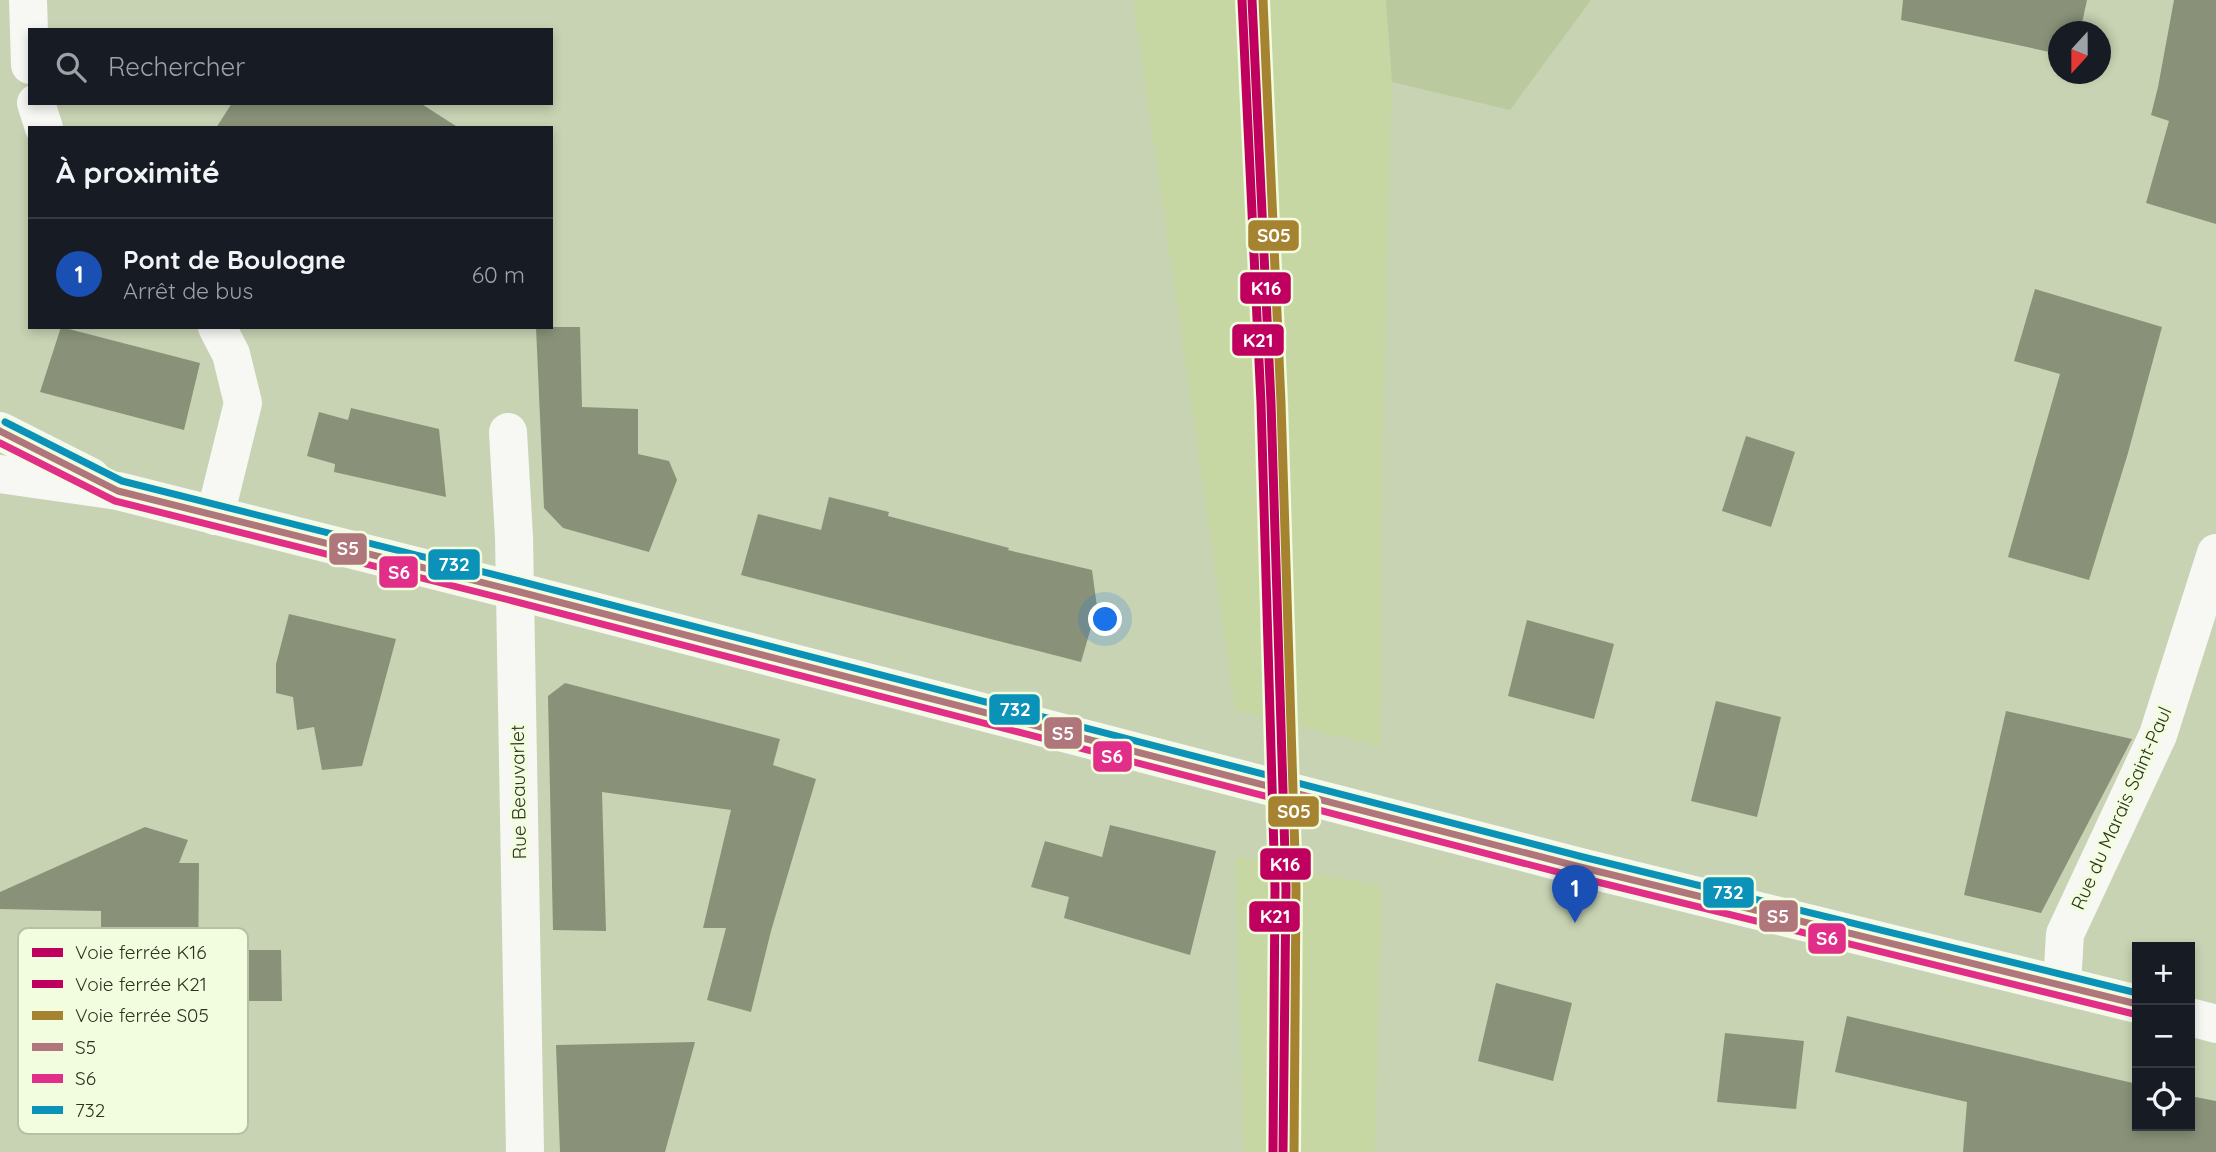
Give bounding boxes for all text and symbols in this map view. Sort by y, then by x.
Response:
north arrow [2048,21,2111,84]
search box [28,28,553,105]
icon: search [52,48,90,86]
text: Rechercher [108,50,245,83]
text: À proximité [56,153,220,191]
line badge: S05 [1247,219,1300,252]
text: S05 [1257,223,1291,247]
text: Pont de Boulogne [123,243,346,276]
text: 1 [75,260,83,289]
text: 60 m [472,260,525,289]
line badge: K16 [1239,271,1292,305]
text: Arrêt de bus [123,276,253,305]
text: K16 [1251,276,1281,300]
line badge: K21 [1231,323,1285,357]
text: K21 [1243,328,1273,352]
line badge: S5 [328,532,368,566]
text: S5 [337,536,359,560]
line badge: 732 [427,548,481,581]
text: 732 [438,552,470,576]
line badge: S6 [378,555,419,589]
text: S6 [388,560,410,584]
your location [1088,602,1122,636]
line badge: 732 [988,693,1041,726]
text: 732 [999,697,1031,721]
street label: Rue du Marais Saint-Paul [2065,703,2177,913]
line badge: S5 [1043,716,1083,750]
text: S5 [1052,721,1074,745]
street label: Rue Beauvarlet [505,724,531,860]
line badge: S6 [1092,740,1133,773]
text: S6 [1101,744,1123,768]
line badge: S05 [1267,795,1320,828]
text: S05 [1277,799,1311,823]
line badge: K16 [1259,847,1312,881]
text: K16 [1270,852,1300,876]
pin: 1 [1552,865,1598,923]
line badge: 732 [1702,876,1755,909]
text: 732 [1712,880,1744,904]
line badge: S5 [1758,899,1799,933]
line badge: K21 [1248,900,1301,933]
text: K21 [1260,904,1290,928]
text: S5 [1767,904,1789,928]
line badge: S6 [1807,922,1847,955]
text: S6 [1816,926,1838,950]
legend [18,928,248,1134]
text: Voie ferrée K16 [75,940,206,964]
map controls [2132,942,2195,1131]
button: + [2132,942,2195,1005]
text: Voie ferrée K21 [75,972,207,996]
text: Voie ferrée S05 [75,1003,209,1027]
button: − [2132,1005,2195,1068]
text: S5 [75,1035,96,1059]
text: S6 [75,1066,96,1090]
button: locate [2132,1068,2195,1131]
text: 732 [75,1098,105,1122]

